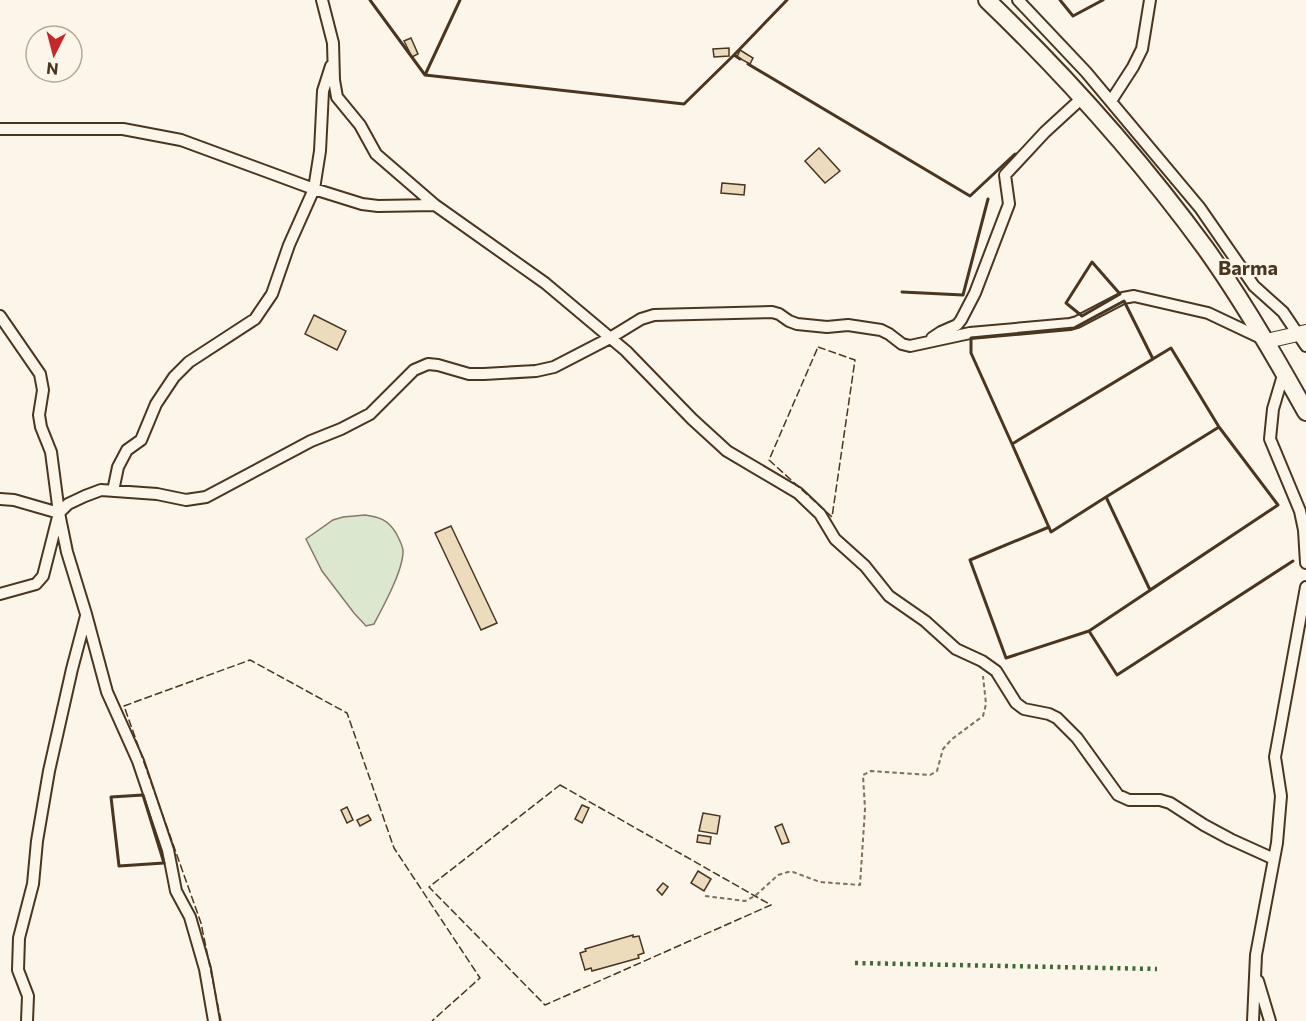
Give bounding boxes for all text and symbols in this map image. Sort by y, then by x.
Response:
north arrow [24,24,84,84]
text: N [45,59,59,79]
district label: Barma [1218,255,1278,279]

